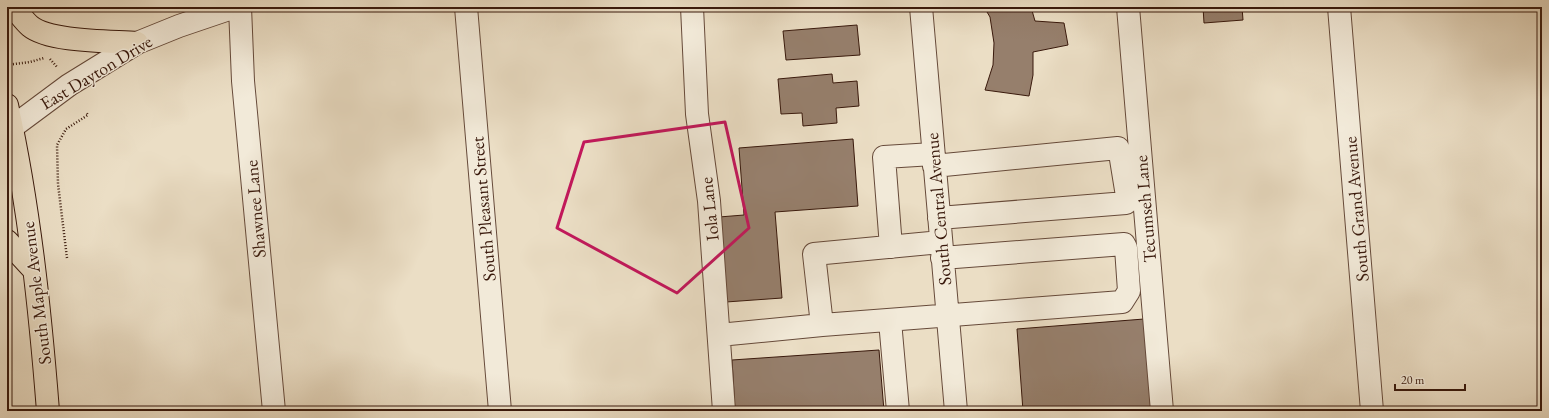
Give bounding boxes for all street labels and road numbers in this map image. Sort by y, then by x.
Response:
street label: East Dayton Drive [36,30,156,114]
street label: South Central Avenue [920,132,956,286]
street label: South Pleasant Street [465,135,501,282]
street label: South Grand Avenue [1338,136,1374,282]
street label: Tecumseh Lane [1129,154,1161,264]
street label: Shawnee Lane [239,159,271,259]
street label: Iola Lane [694,176,724,242]
street label: South Maple Avenue [16,220,56,366]

